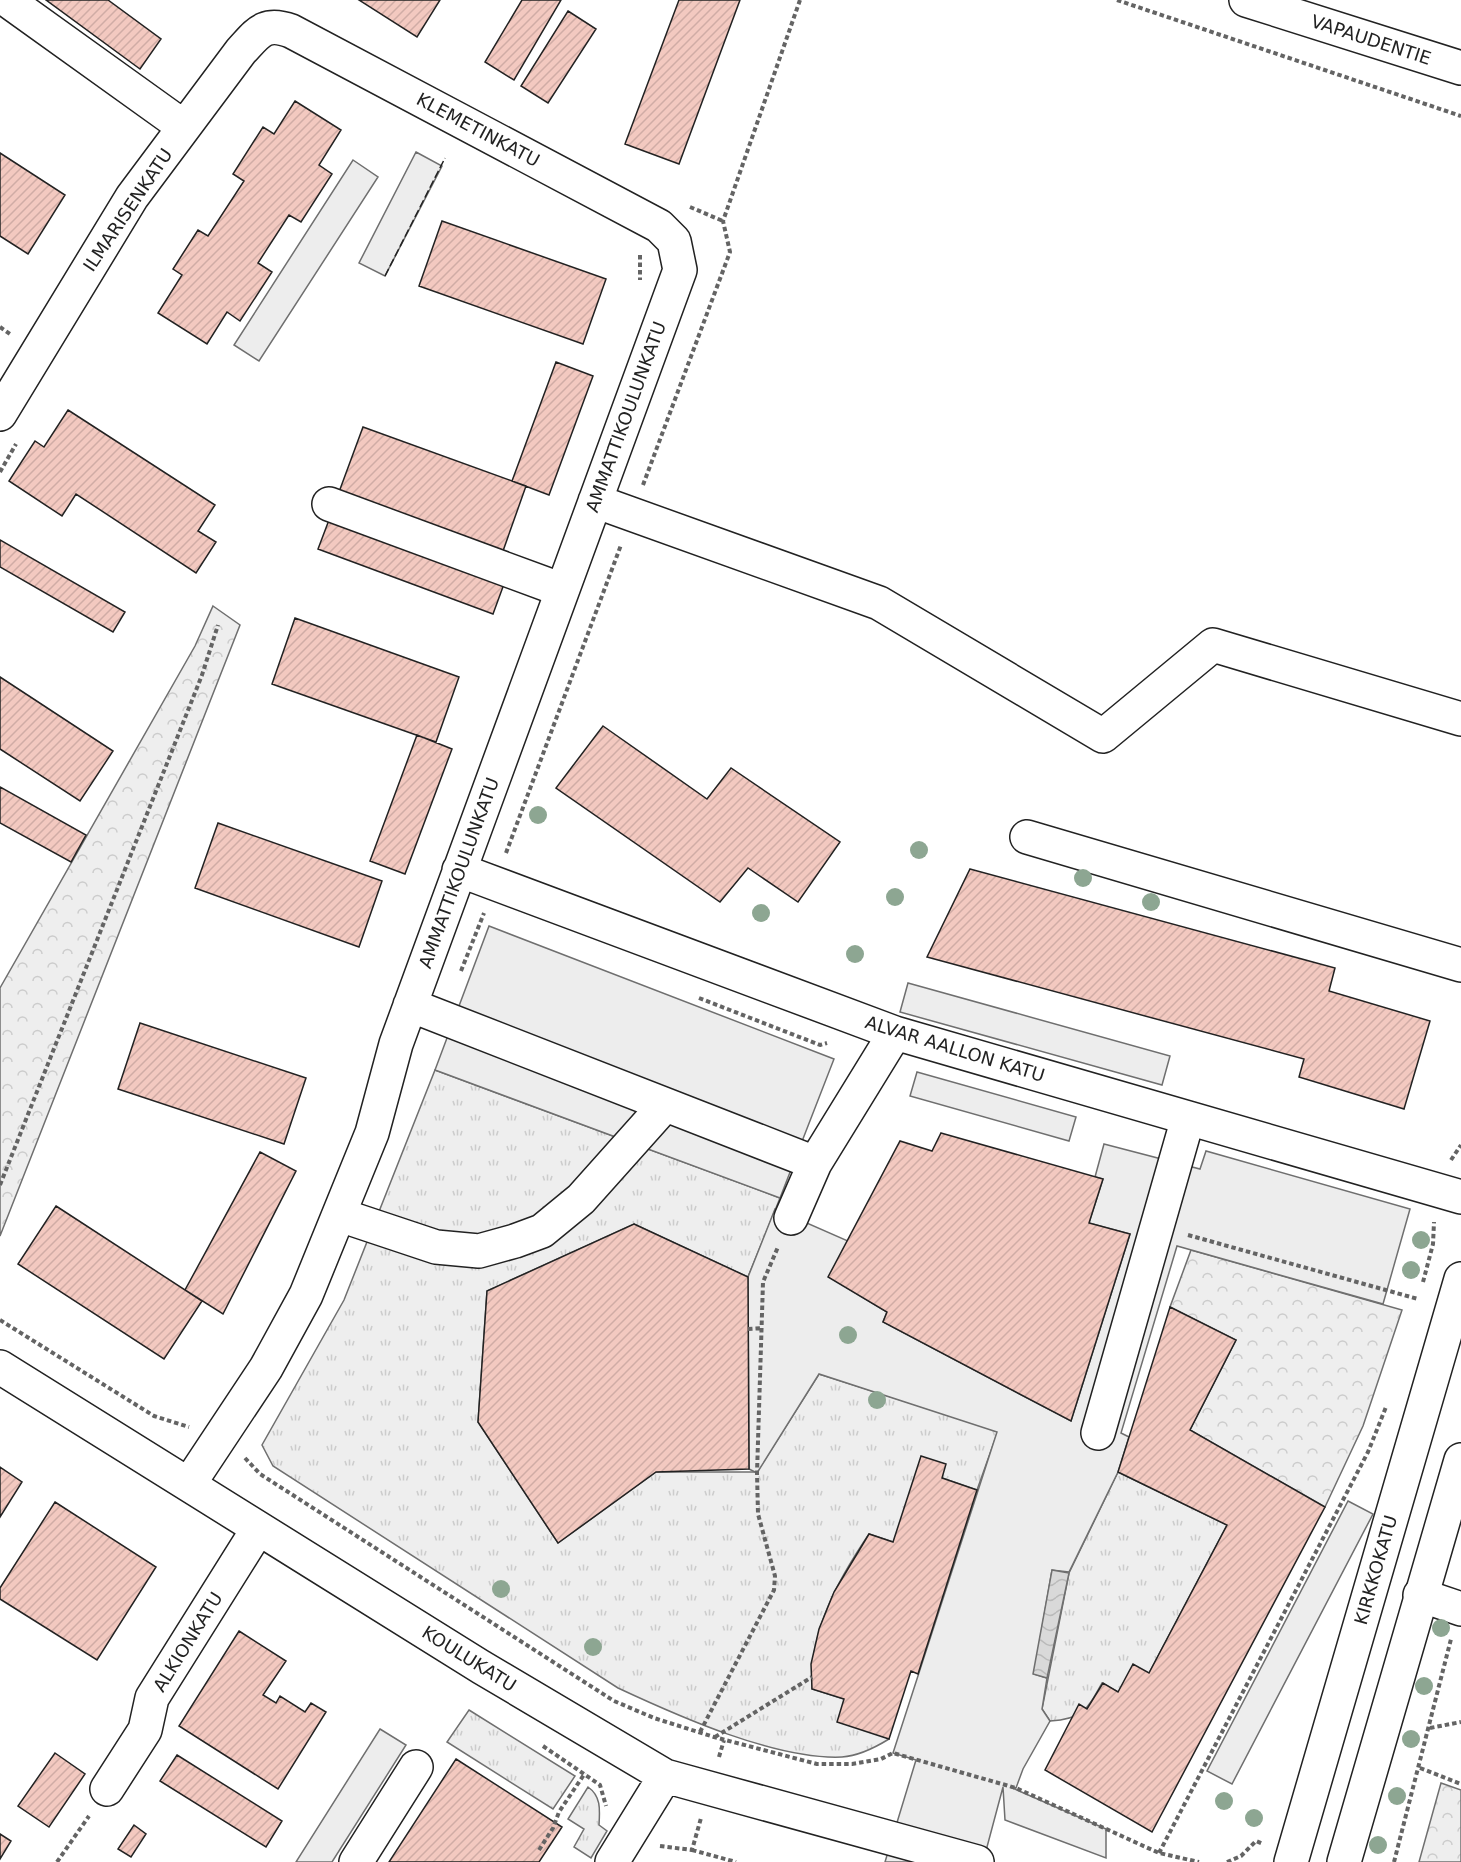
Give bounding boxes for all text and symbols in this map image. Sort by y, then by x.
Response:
street label: VAPAUDENTIE [1308,10,1434,69]
street label: KLEMETINKATU [413,88,543,171]
street label: ILMARISENKATU [79,144,177,275]
street label: AMMATTIKOULUNKATU [581,318,670,515]
street label: AMMATTIKOULUNKATU [414,774,503,971]
street label: ALVAR AALLON KATU [863,1011,1047,1086]
street label: KIRKKOKATU [1350,1513,1401,1627]
street label: ALKIONKATU [149,1588,227,1695]
street label: KOULUKATU [418,1621,520,1696]

